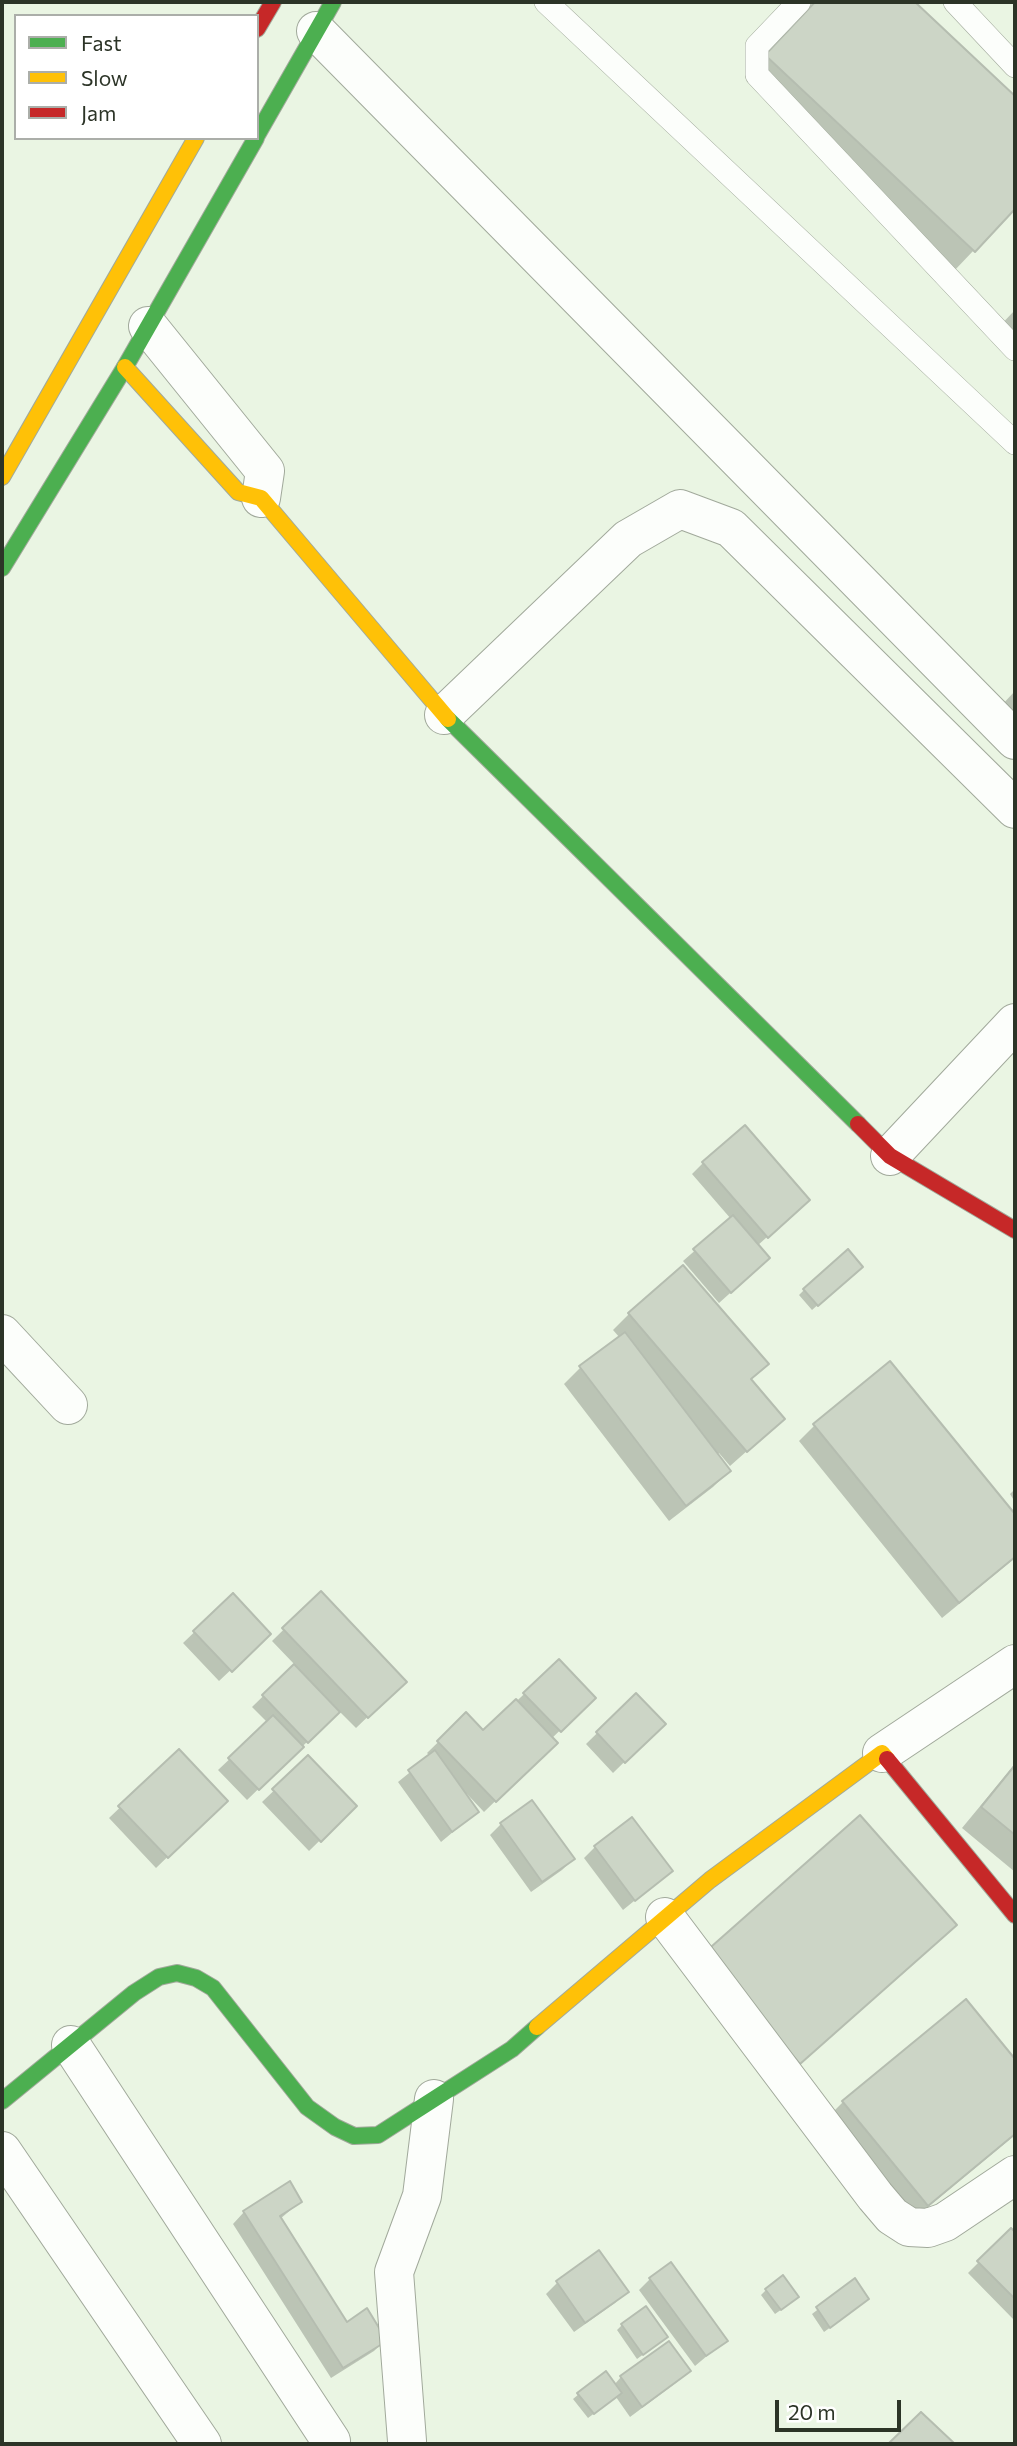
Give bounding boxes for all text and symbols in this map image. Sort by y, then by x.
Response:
legend [14,14,259,140]
text: Fast [81,30,122,55]
text: Slow [81,65,128,90]
text: Jam [81,100,116,125]
scale bar [779,2386,905,2430]
text: 20 m [788,2399,836,2424]

